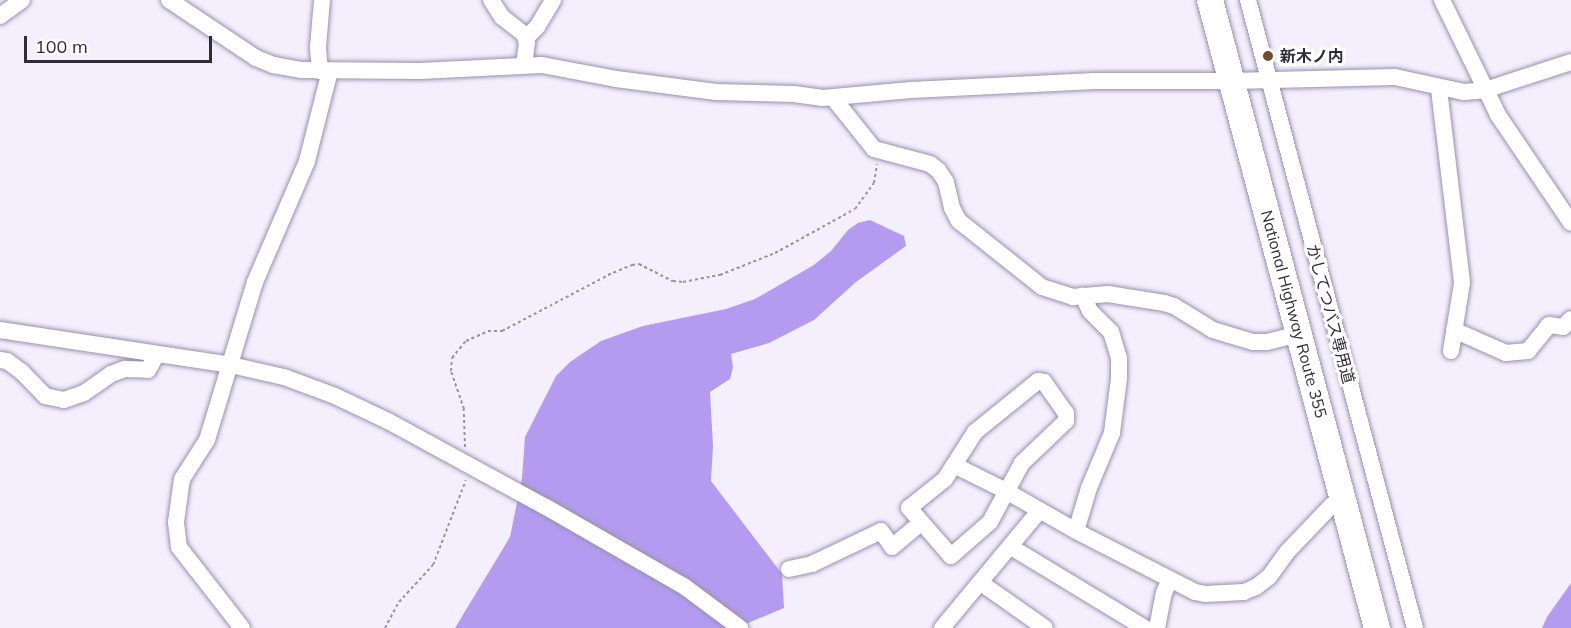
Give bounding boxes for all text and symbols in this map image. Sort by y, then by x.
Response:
scale bar [27,24,214,62]
text: 100 m [35,35,88,58]
place label: 新木ノ内 [1280,46,1344,66]
marker: 新木ノ内 [1261,49,1275,63]
street label: National Highway Route 355 [1257,208,1331,420]
street label: かしてつバス専用道 [1303,242,1359,386]

